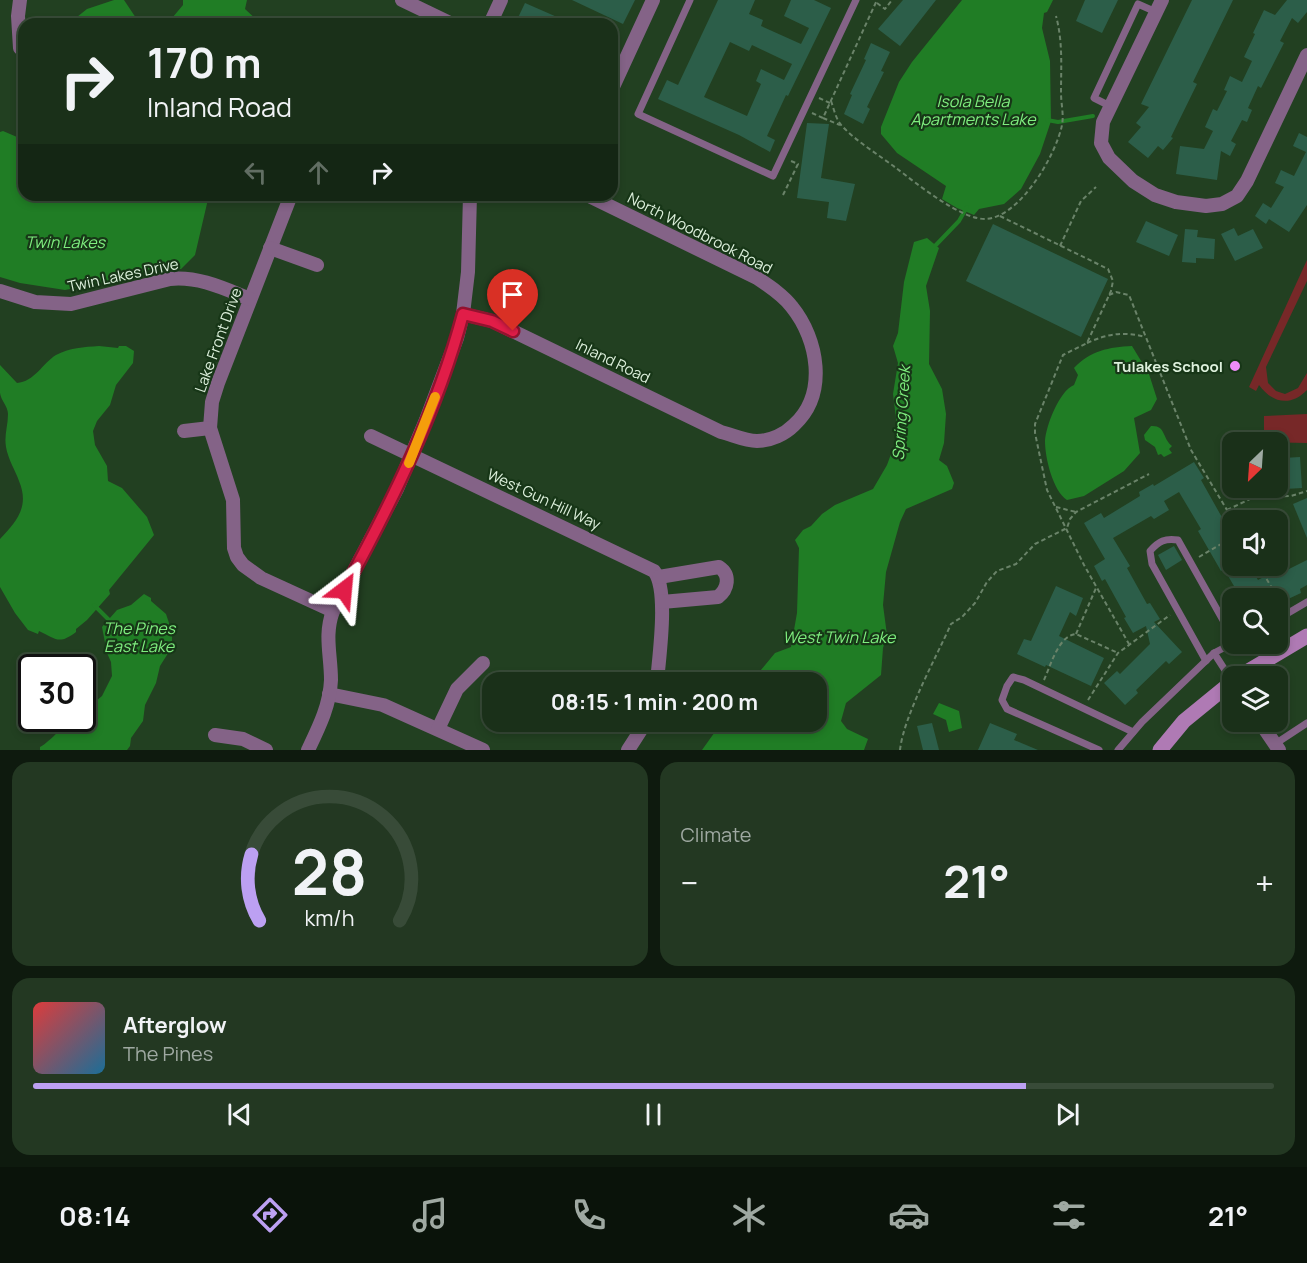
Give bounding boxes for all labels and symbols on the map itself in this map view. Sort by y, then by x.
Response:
water label: Isola Bella Apartments Lake [911,90,1037,130]
street label: North Woodbrook Road [624,187,776,279]
water label: Twin Lakes [25,231,107,253]
street label: Twin Lakes Drive [66,253,181,297]
pin [487,269,538,331]
street label: Lake Front Drive [189,285,247,395]
street label: Inland Road [572,334,654,388]
place label: Tulakes School [1114,356,1223,377]
marker: Tulakes School [1228,359,1242,373]
water label: Spring Creek [887,363,915,461]
north arrow [1222,432,1288,498]
street label: West Gun Hill Way [484,463,604,535]
position arrow [312,558,376,622]
water label: The Pines East Lake [103,617,177,657]
water label: West Twin Lake [783,626,897,648]
speed limit sign: 30 [18,654,96,732]

